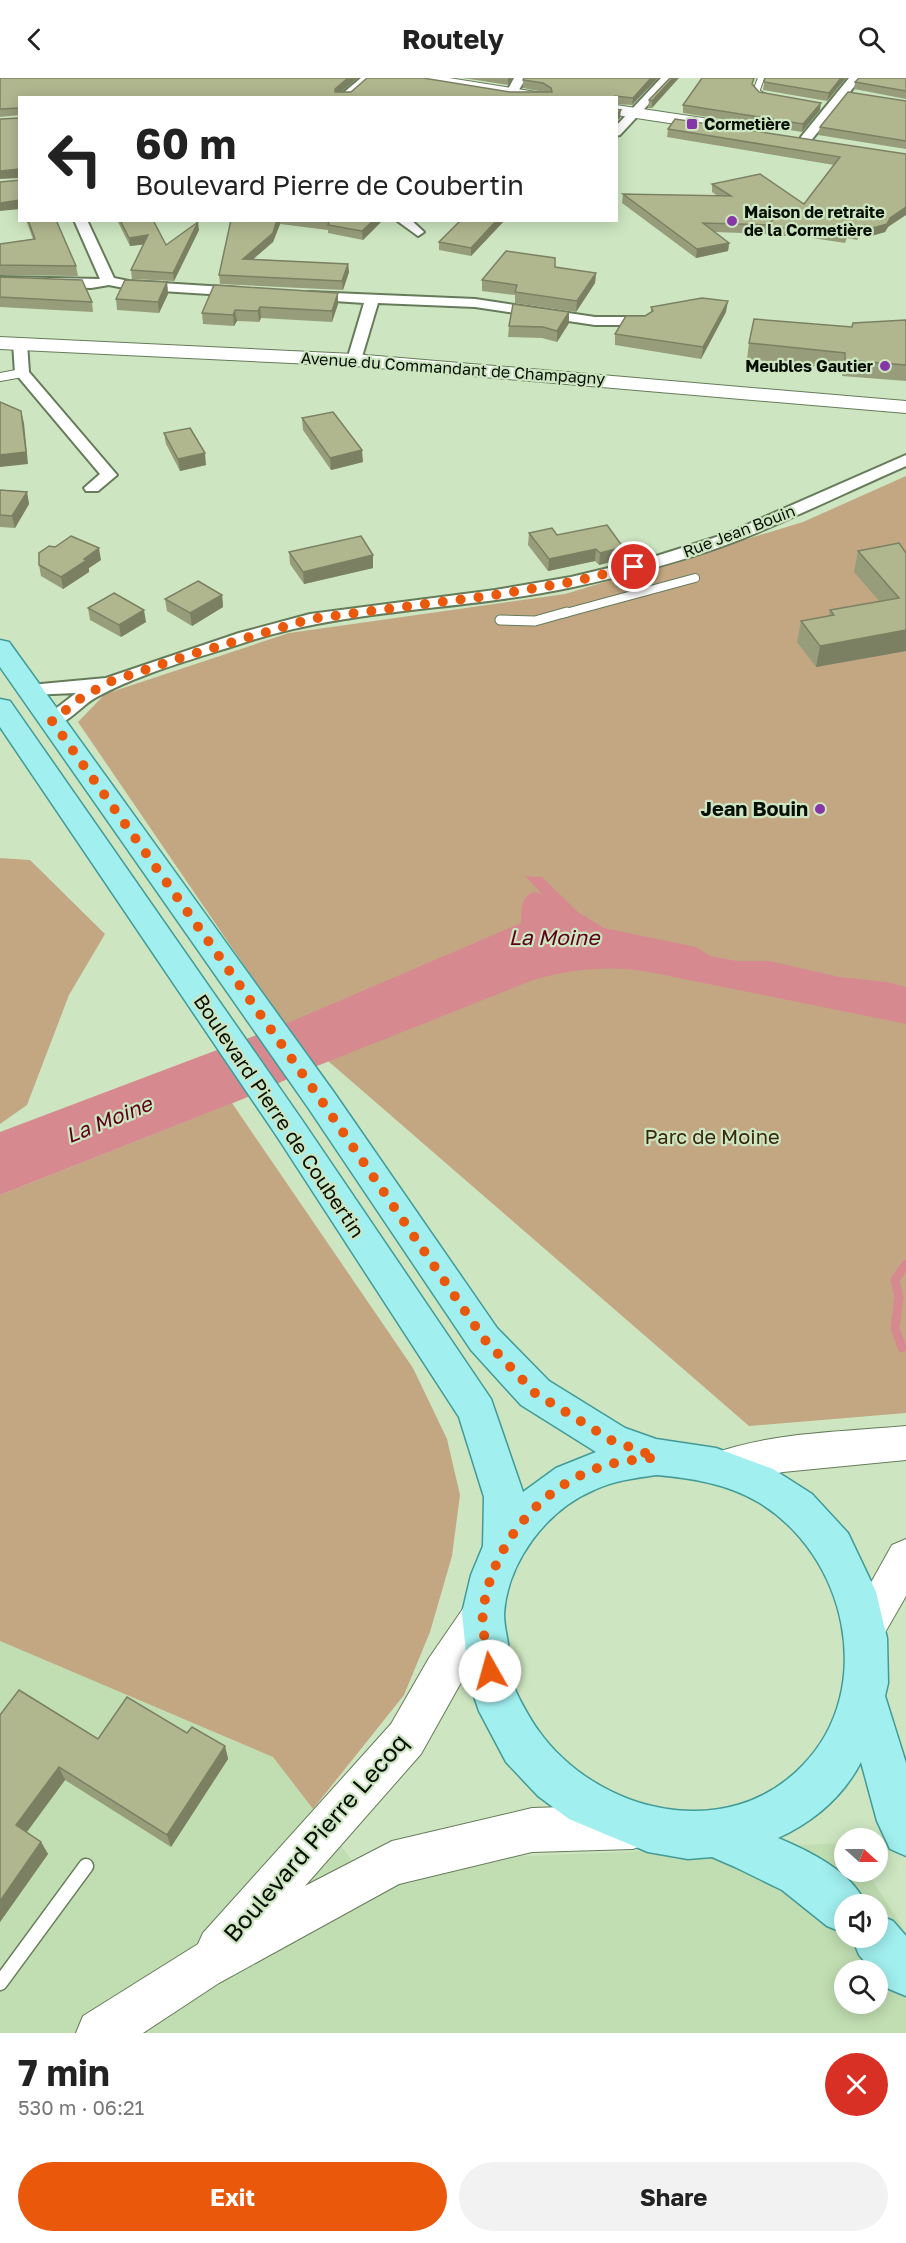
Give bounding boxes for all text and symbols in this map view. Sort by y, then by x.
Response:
icon: back [18,23,51,56]
text: Routely [402,23,504,55]
icon: search [855,23,888,56]
place label: Cormetière [704,114,790,134]
marker: Cormetière [685,117,699,131]
text: 60 m [135,118,236,168]
icon: left [36,120,114,198]
text: Boulevard Pierre de Coubertin [135,169,524,201]
place label: Maison de retraite de la Cormetière [744,202,885,240]
marker: Maison de retraite de la Cormetière [725,214,739,228]
street label: Avenue du Commandant de Champagny [300,347,606,389]
place label: Meubles Gautier [745,356,873,376]
marker: Meubles Gautier [878,359,892,373]
street label: Rue Jean Bouin [680,500,798,562]
pin [608,541,659,592]
icon: arrive [617,550,650,583]
place label: Jean Bouin [701,796,808,820]
marker: Jean Bouin [813,802,827,816]
water label: La Moine [509,924,601,950]
street label: Boulevard Pierre de Coubertin [189,989,370,1242]
water label: La Moine [62,1089,157,1148]
park label: Parc de Moine [644,1124,780,1148]
position arrow [458,1639,522,1703]
street label: Boulevard Pierre Lecoq [217,1727,413,1947]
north arrow [834,1828,888,1882]
map controls [834,1828,888,2014]
button: sound [834,1894,888,1948]
button: search [834,1960,888,2014]
text: 7 min [18,2051,110,2094]
button: close [825,2053,888,2116]
text: 530 m · 06:21 [18,2095,144,2119]
button: Exit [18,2162,447,2231]
button: Share [459,2162,888,2231]

